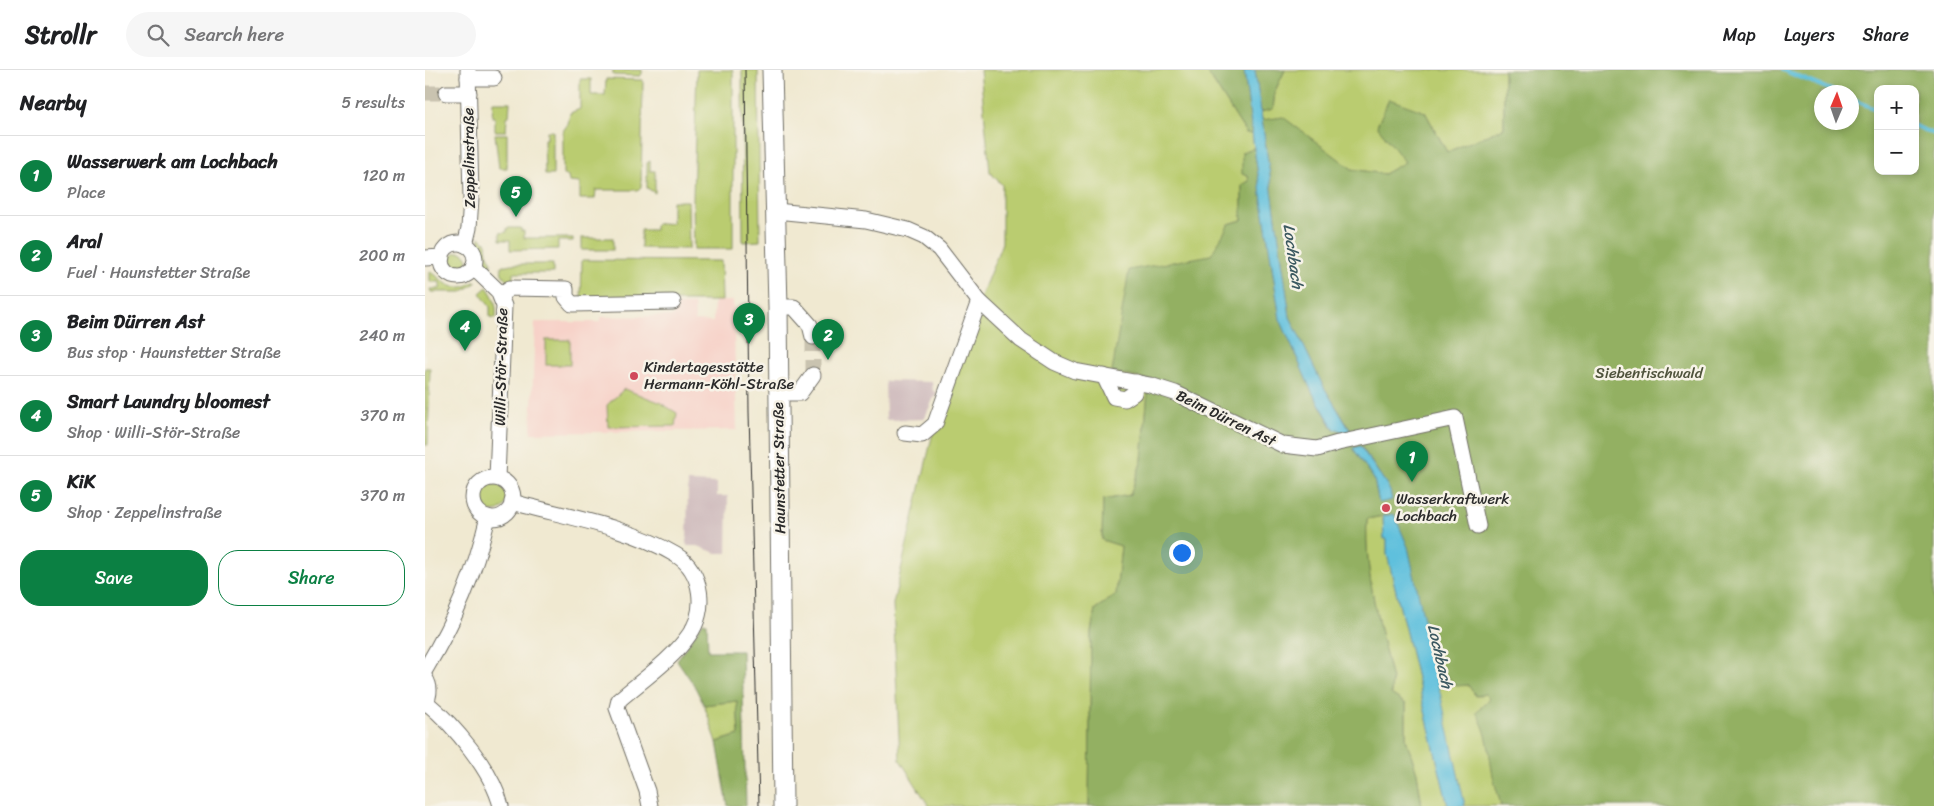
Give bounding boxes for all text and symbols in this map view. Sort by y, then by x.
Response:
search box [126,12,476,57]
text: Strollr [25,14,96,56]
text: Search here [184,18,284,51]
text: Map [1723,19,1756,51]
text: Layers [1784,19,1835,51]
text: Share [1863,19,1909,51]
icon: search [144,21,172,49]
text: Nearby [20,84,86,122]
north arrow [1814,85,1859,130]
map controls [1874,85,1919,175]
button: + [1874,85,1919,130]
text: 5 results [341,88,405,117]
street label: Zeppelinstraße [455,107,483,209]
button: − [1874,130,1919,175]
text: Wasserwerk am Lochbach [67,145,278,178]
text: 1 [33,161,39,190]
text: 120 m [362,161,405,190]
pin: 5 [500,176,532,217]
text: Place [67,178,106,207]
water label: Lochbach [1275,222,1313,292]
text: Aral [67,225,102,258]
text: 2 [31,241,41,270]
text: 200 m [359,241,405,270]
text: Fuel · Haunstetter Straße [67,258,250,287]
pin: 3 [733,303,765,344]
text: Beim Dürren Ast [67,305,204,338]
street label: Willi-Stör-Straße [487,308,515,426]
pin: 4 [449,310,481,351]
pin: 2 [812,319,844,360]
text: 3 [32,321,40,350]
text: 240 m [359,321,405,350]
text: Bus stop · Haunstetter Straße [67,338,281,367]
place label: Kindertagesstätte Hermann-Köhl-Straße [644,354,795,397]
park label: Siebentischwald [1595,360,1704,386]
marker: Kindertagesstätte Hermann-Köhl-Straße [628,370,640,382]
street label: Beim Dürren Ast [1172,383,1281,454]
text: Smart Laundry bloomest [67,385,270,418]
text: 4 [31,401,41,430]
text: 370 m [361,401,405,430]
street label: Haunstetter Straße [765,402,793,534]
text: Shop · Willi-Stör-Straße [67,418,240,447]
pin: 1 [1396,441,1428,482]
text: KiK [67,465,95,498]
text: 5 [31,481,41,510]
text: 370 m [361,481,405,510]
place label: Wasserkraftwerk Lochbach [1396,486,1509,529]
text: Shop · Zeppelinstraße [67,498,222,527]
marker: Wasserkraftwerk Lochbach [1380,502,1392,514]
your location [1169,540,1195,566]
button: Save [20,550,208,606]
button: Share [218,550,405,606]
water label: Lochbach [1419,621,1462,693]

